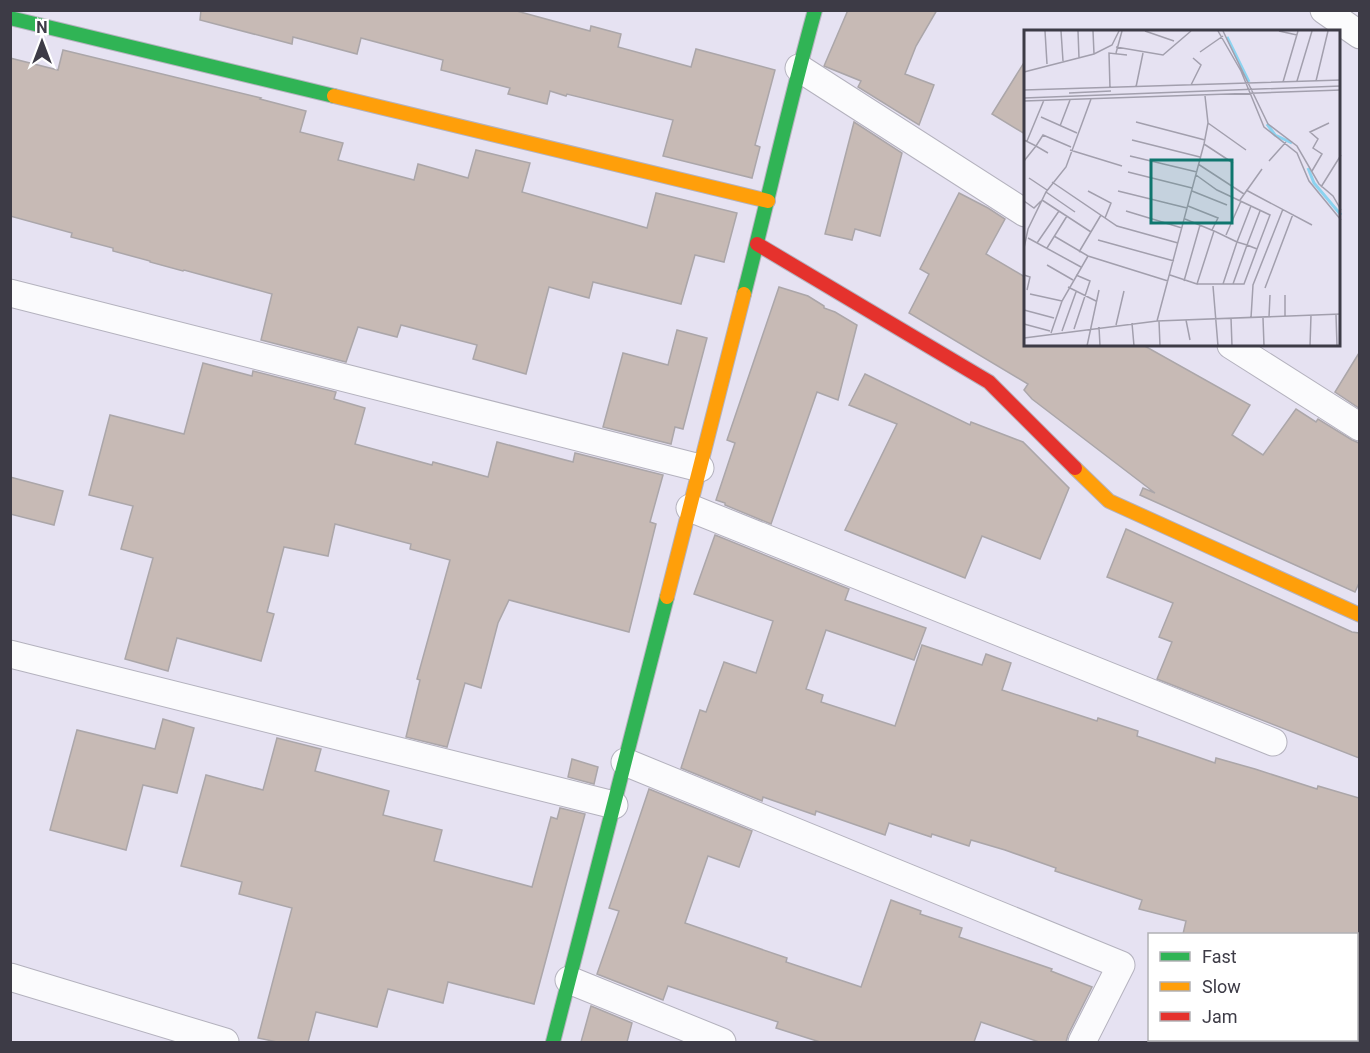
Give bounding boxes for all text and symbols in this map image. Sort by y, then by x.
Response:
north arrow [12,12,72,72]
text: N [36,18,48,37]
inset map [1024,30,1340,346]
legend [1148,933,1358,1041]
text: Fast [1202,946,1237,967]
text: Slow [1202,976,1241,997]
text: Jam [1202,1006,1238,1027]

